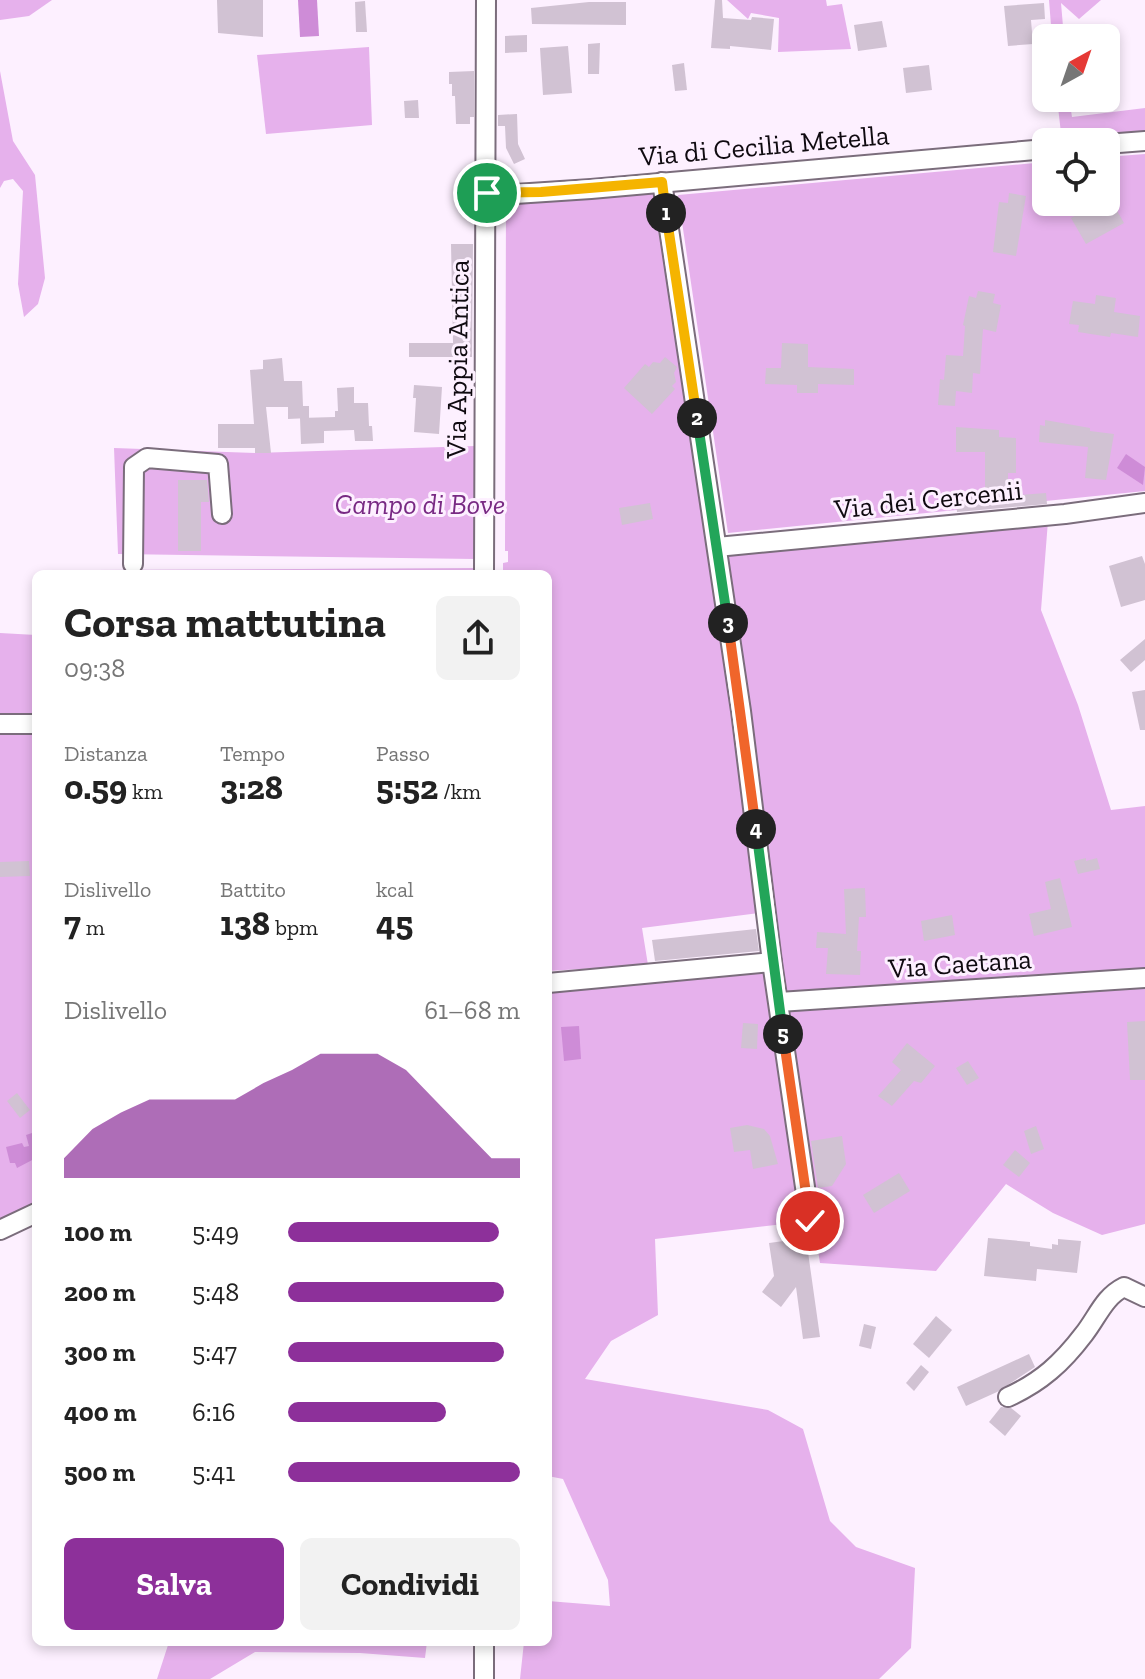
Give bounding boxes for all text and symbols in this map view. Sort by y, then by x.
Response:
north arrow [1032,24,1120,112]
map controls [1032,24,1120,216]
street label: Via di Cecilia Metella [636,118,891,173]
button: locate [1032,128,1120,216]
pin [453,159,521,227]
icon: arrive [465,171,509,215]
pin: 1 [646,193,686,233]
text: 1 [662,199,670,226]
street label: Via Appia Antica [439,259,476,460]
pin: 2 [677,398,717,438]
text: 2 [691,404,703,431]
street label: Via dei Cercenii [831,473,1024,526]
park label: Campo di Bove [335,488,505,521]
text: Corsa mattutina [64,595,386,648]
button: share [436,596,520,680]
pin: 3 [708,603,748,643]
text: 3 [722,609,734,636]
text: 09:38 [64,652,125,684]
text: Distanza [64,740,148,767]
text: Tempo [220,740,285,767]
text: Passo [376,740,430,767]
text: 0.59 [64,767,127,808]
text: 3:28 [220,767,283,808]
text: 5:52 [376,767,438,808]
text: km [127,778,163,805]
text: /km [438,778,481,805]
pin: 4 [736,809,776,849]
text: 4 [750,815,762,842]
text: Dislivello [64,876,151,903]
text: Battito [220,876,286,903]
text: kcal [376,876,414,903]
text: 7 [64,903,81,944]
text: 138 [220,903,270,944]
text: 45 [376,903,413,944]
text: m [81,914,105,941]
text: bpm [270,914,318,941]
street label: Via Caetana [886,942,1033,985]
text: Dislivello [64,994,167,1026]
text: 61–68 m [424,994,520,1026]
pin: 5 [763,1014,803,1054]
text: 5 [777,1020,789,1047]
pin [776,1187,844,1255]
icon: check [788,1199,832,1243]
text: 100 m [64,1216,132,1248]
text: 5:49 [192,1216,239,1248]
text: 200 m [64,1276,136,1308]
text: 5:48 [192,1276,239,1308]
text: 300 m [64,1336,135,1368]
text: 5:47 [192,1336,237,1368]
text: 400 m [64,1396,136,1428]
text: 6:16 [192,1396,235,1428]
text: 500 m [64,1456,135,1488]
text: 5:41 [192,1456,235,1488]
button: Salva [64,1538,284,1630]
button: Condividi [300,1538,520,1630]

